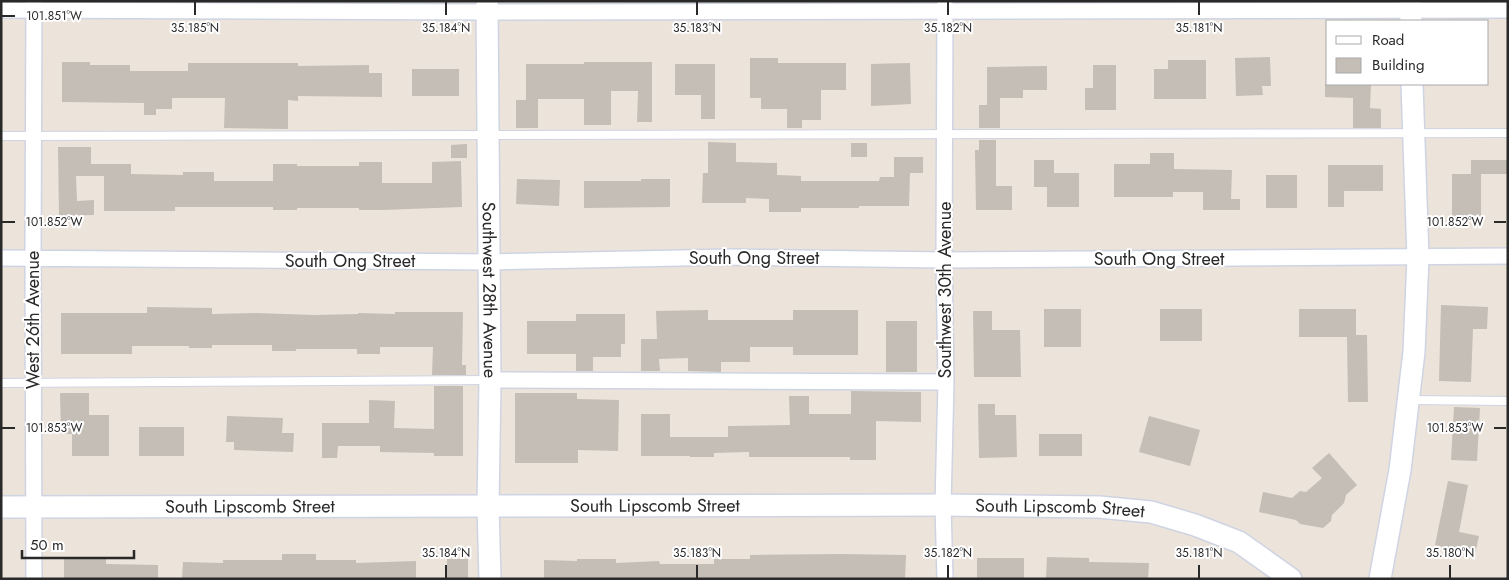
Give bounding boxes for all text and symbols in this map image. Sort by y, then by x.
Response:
text: 101.851°W [26,7,82,25]
text: 35.185°N [171,19,219,37]
text: 35.184°N [422,19,470,37]
text: 35.183°N [673,19,721,37]
text: 35.182°N [924,19,972,37]
text: 35.181°N [1176,19,1222,37]
legend [1326,20,1489,85]
text: Road [1372,29,1404,51]
text: Building [1372,54,1424,76]
street label: Southwest 28th Avenue [476,202,503,378]
street label: Southwest 30th Avenue [932,202,958,378]
text: 101.852°W [26,213,83,231]
text: 101.852°W [1427,213,1484,231]
street label: South Ong Street [689,245,820,271]
street label: South Ong Street [1094,246,1225,272]
street label: South Ong Street [285,248,416,274]
street label: West 26th Avenue [20,251,46,389]
text: 101.853°W [26,419,82,437]
text: 101.853°W [1427,419,1483,437]
street label: South Lipscomb Street [570,492,741,519]
street label: South Lipscomb Street [975,492,1147,524]
street label: South Lipscomb Street [165,493,336,520]
scale bar [22,528,135,560]
text: 50 m [30,534,64,556]
text: 35.184°N [422,544,470,562]
text: 35.183°N [673,544,721,562]
text: 35.182°N [924,544,972,562]
text: 35.181°N [1176,544,1222,562]
text: 35.180°N [1426,544,1474,562]

